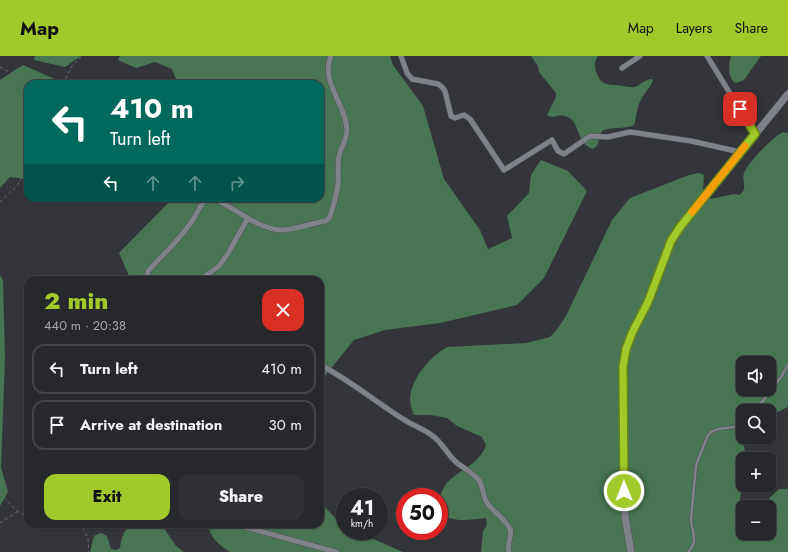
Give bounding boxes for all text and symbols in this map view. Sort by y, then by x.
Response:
text: Map [20,15,59,42]
text: Map [628,18,654,38]
text: Layers [676,18,712,38]
text: Share [734,18,768,38]
text: 410 m [110,88,194,129]
pin [723,92,757,126]
icon: left [44,96,96,148]
icon: arrive [729,98,751,120]
text: Turn left [110,126,170,152]
icon: left [100,172,122,194]
icon: ahead [142,172,164,194]
icon: ahead [184,172,206,194]
icon: right [226,172,248,194]
text: 2 min [44,283,108,318]
button: close [262,289,304,331]
text: 440 m · 20:38 [44,316,126,335]
map controls [736,356,776,540]
button: sound [736,356,776,396]
icon: left [46,358,68,380]
text: Turn left [80,358,138,380]
text: 410 m [261,358,302,380]
button: search [736,404,776,444]
icon: arrive [46,414,68,436]
text: Arrive at destination [80,414,222,436]
text: 30 m [269,414,302,436]
button: + [736,452,776,492]
position arrow [603,470,645,512]
button: Exit [44,474,170,520]
button: Share [178,474,304,520]
speed limit sign: 50 [396,488,448,540]
text: 41 [350,494,374,523]
button: − [736,500,776,540]
text: km/h [351,516,373,531]

